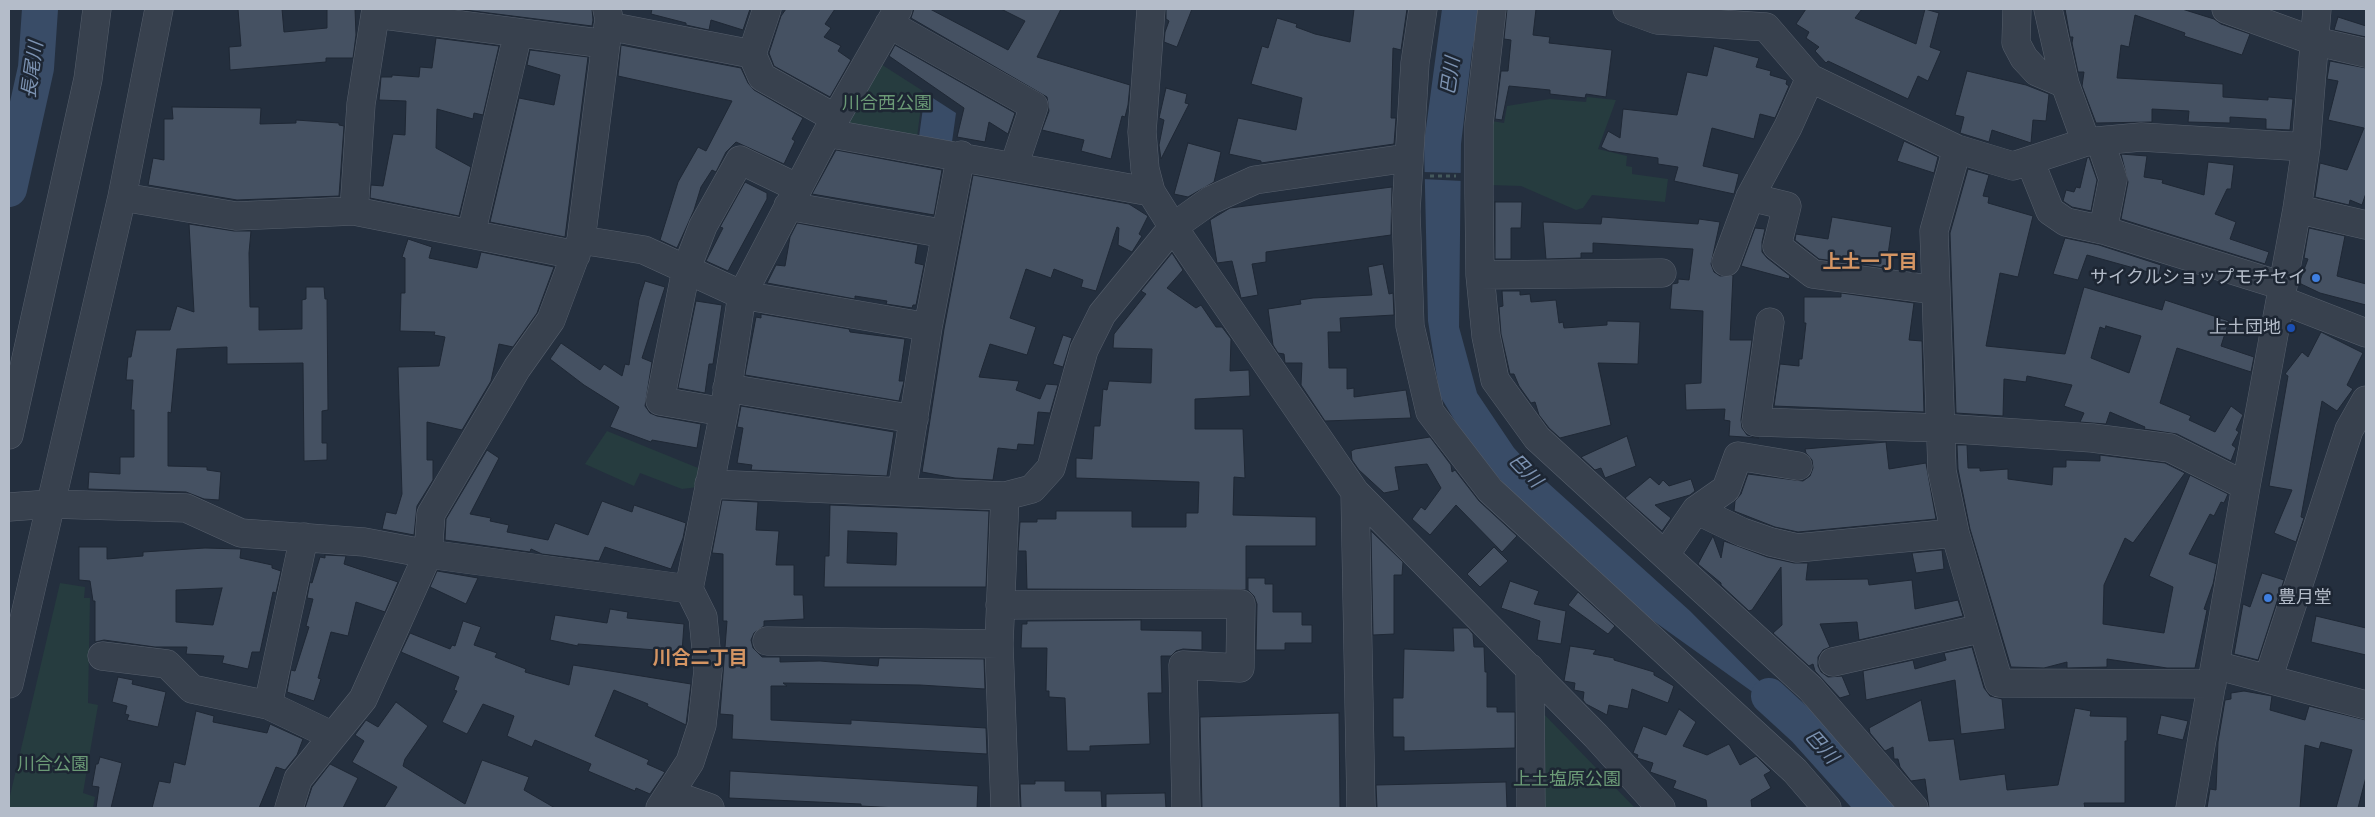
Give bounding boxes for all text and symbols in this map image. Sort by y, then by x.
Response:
water label: 長尾川 [18,40,48,100]
water label: 巴川 [1437,56,1465,96]
park label: 川合西公園 [842,93,932,115]
district label: 上土一丁目 [1823,252,1917,274]
place label: サイクルショップモチセイ [2090,267,2306,289]
marker: サイクルショップモチセイ [2310,272,2322,284]
place label: 上土団地 [2209,317,2281,339]
marker: 上土団地 [2285,322,2297,334]
water label: 巴川 [1504,449,1546,493]
place label: 豊月堂 [2278,587,2332,609]
marker: 豊月堂 [2262,592,2274,604]
district label: 川合二丁目 [653,648,747,670]
water label: 巴川 [1800,725,1842,769]
park label: 川合公園 [17,754,89,776]
park label: 上土塩原公園 [1513,769,1621,791]

